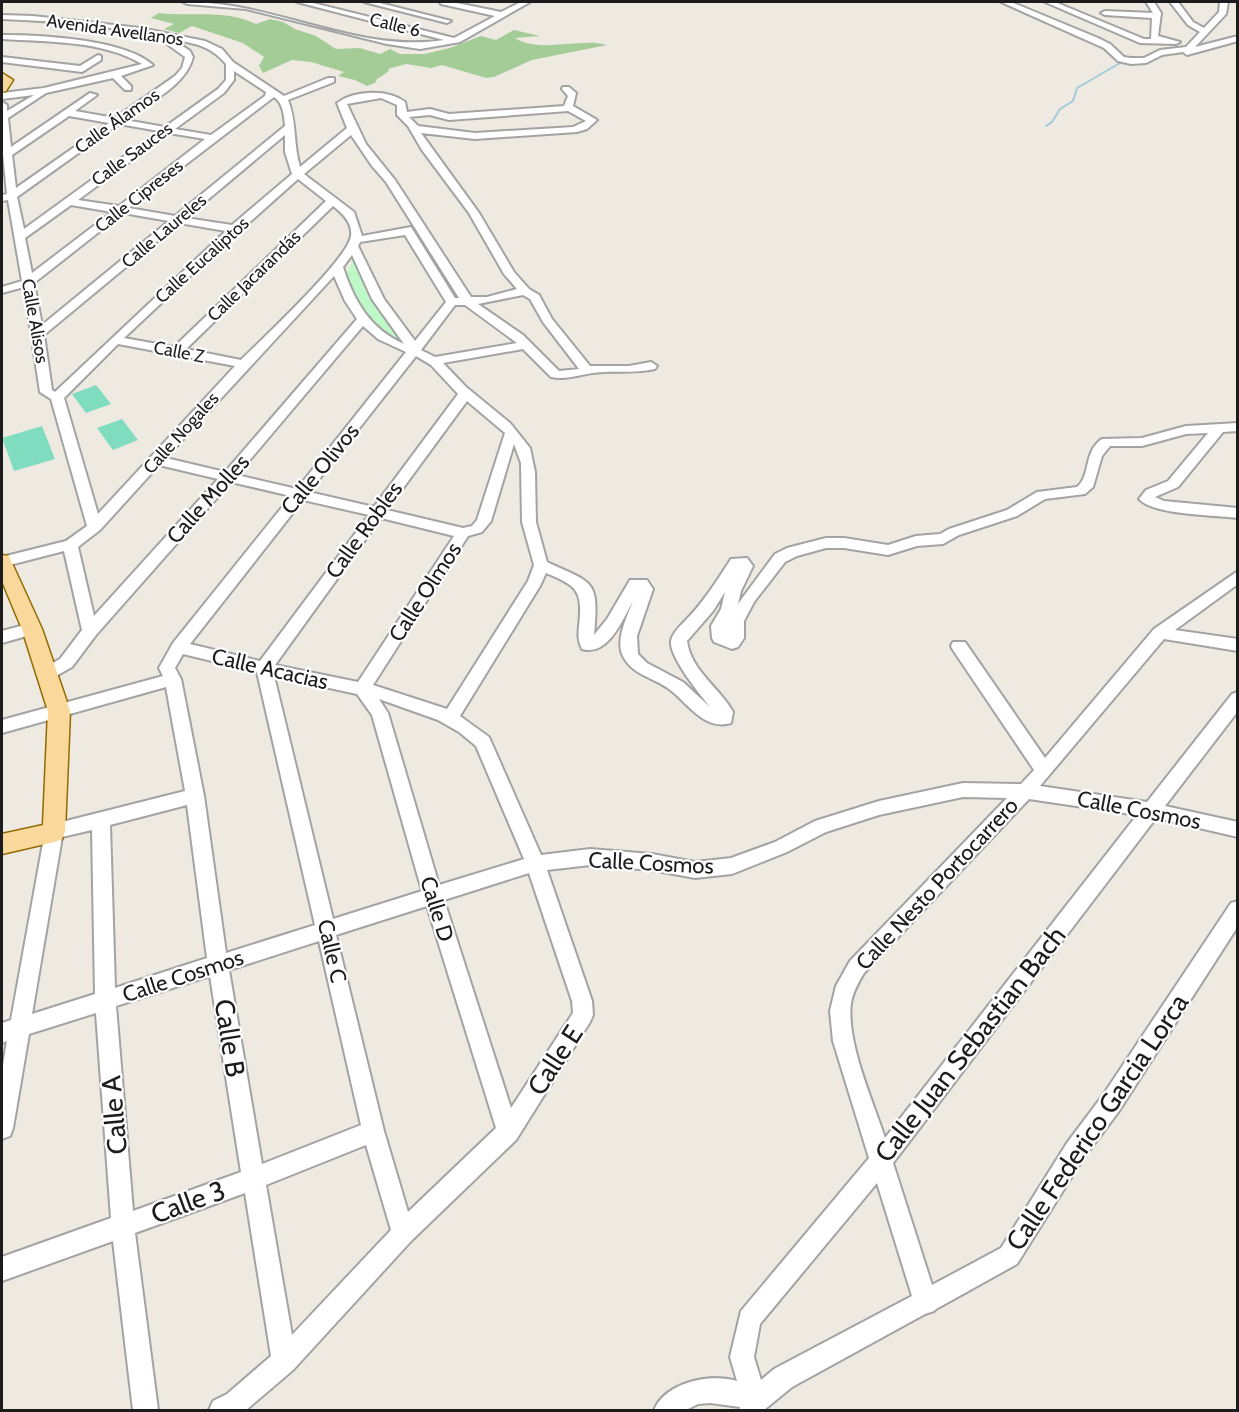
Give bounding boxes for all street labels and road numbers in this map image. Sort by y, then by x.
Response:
street label: Calle 6 [367,8,423,42]
street label: Avenida Avellanos [45,10,185,50]
street label: Calle Álamos [70,84,164,158]
street label: Calle Sauces [87,117,177,191]
street label: Calle Cipreses [91,155,187,237]
street label: Calle Laureles [117,189,211,273]
street label: Calle Eucaliptos [151,212,253,308]
street label: Calle Jacarandás [203,226,305,326]
street label: Calle Alisos [17,277,53,365]
street label: Calle Z [152,336,206,368]
street label: Calle Nogales [139,388,223,478]
street label: Calle Olivos [275,418,365,520]
street label: Calle Molles [161,449,255,549]
street label: Calle Robles [320,476,408,584]
street label: Calle Olmos [383,537,467,647]
street label: Calle Acacias [209,642,331,696]
street label: Calle Cosmos [1075,785,1203,835]
street label: Calle Nesto Portocarrero [850,792,1024,976]
street label: Calle Cosmos [588,846,714,880]
street label: Calle D [414,873,460,945]
street label: Calle C [312,917,352,985]
street label: Calle Juan Sebastian Bach [868,919,1072,1169]
street label: Calle Cosmos [119,944,247,1008]
street label: Calle Federico Garcia Lorca [999,987,1195,1257]
street label: Calle B [208,997,252,1079]
street label: Calle E [520,1019,590,1101]
street label: Calle A [94,1074,134,1156]
street label: Calle 3 [146,1173,230,1231]

